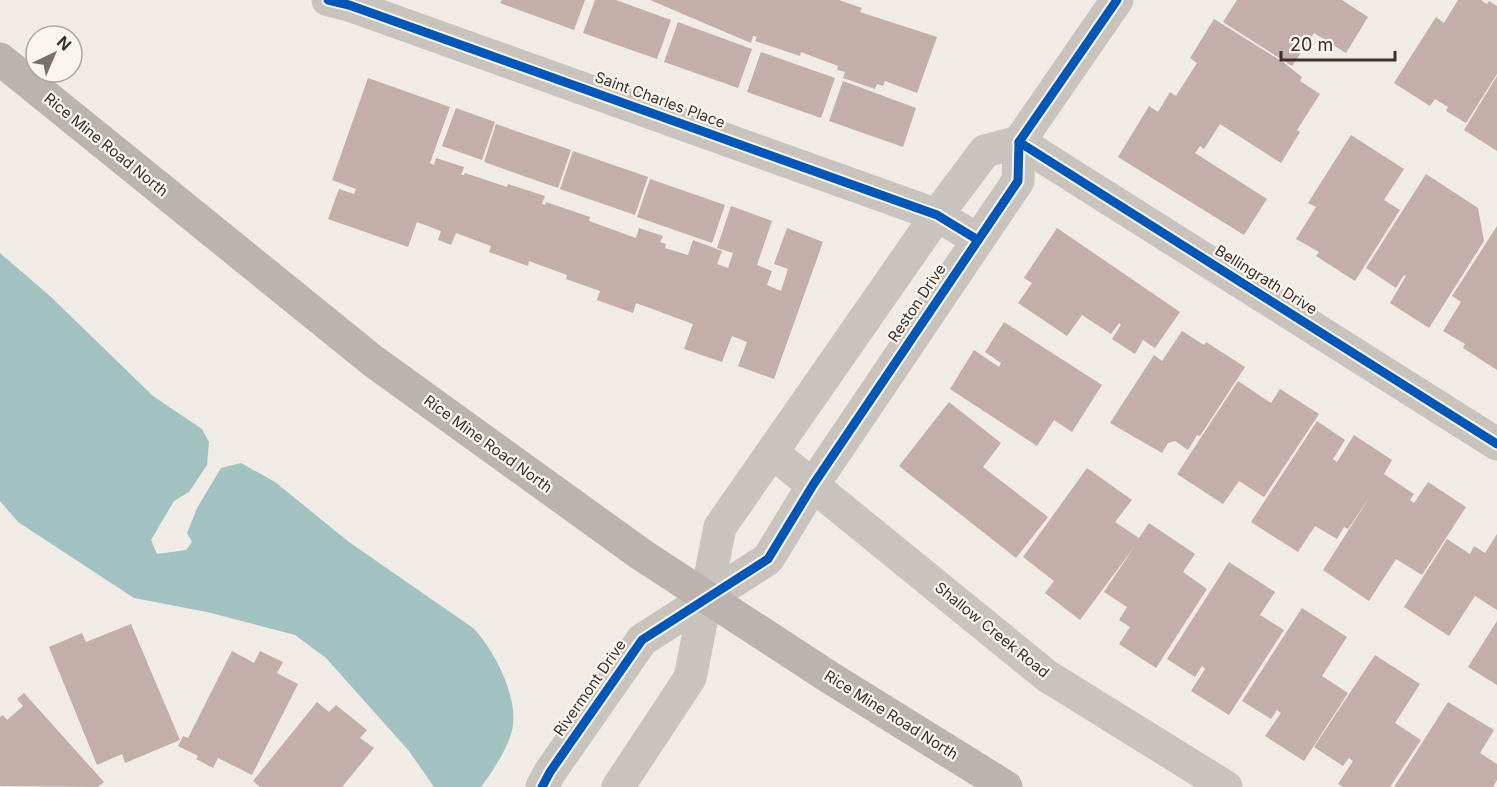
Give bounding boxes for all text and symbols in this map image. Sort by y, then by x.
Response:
north arrow [24,24,84,84]
scale bar [1281,24,1395,62]
text: N [53,32,76,55]
text: 20 m [1290,34,1333,55]
street label: Saint Charles Place [592,67,728,132]
street label: Rice Mine Road North [40,89,172,201]
street label: Bellingrath Drive [1212,241,1321,319]
street label: Reston Drive [884,260,950,345]
street label: Rice Mine Road North [420,391,556,497]
street label: Shallow Creek Road [931,578,1053,682]
street label: Rivermont Drive [549,636,630,740]
street label: Rice Mine Road North [821,666,962,763]

